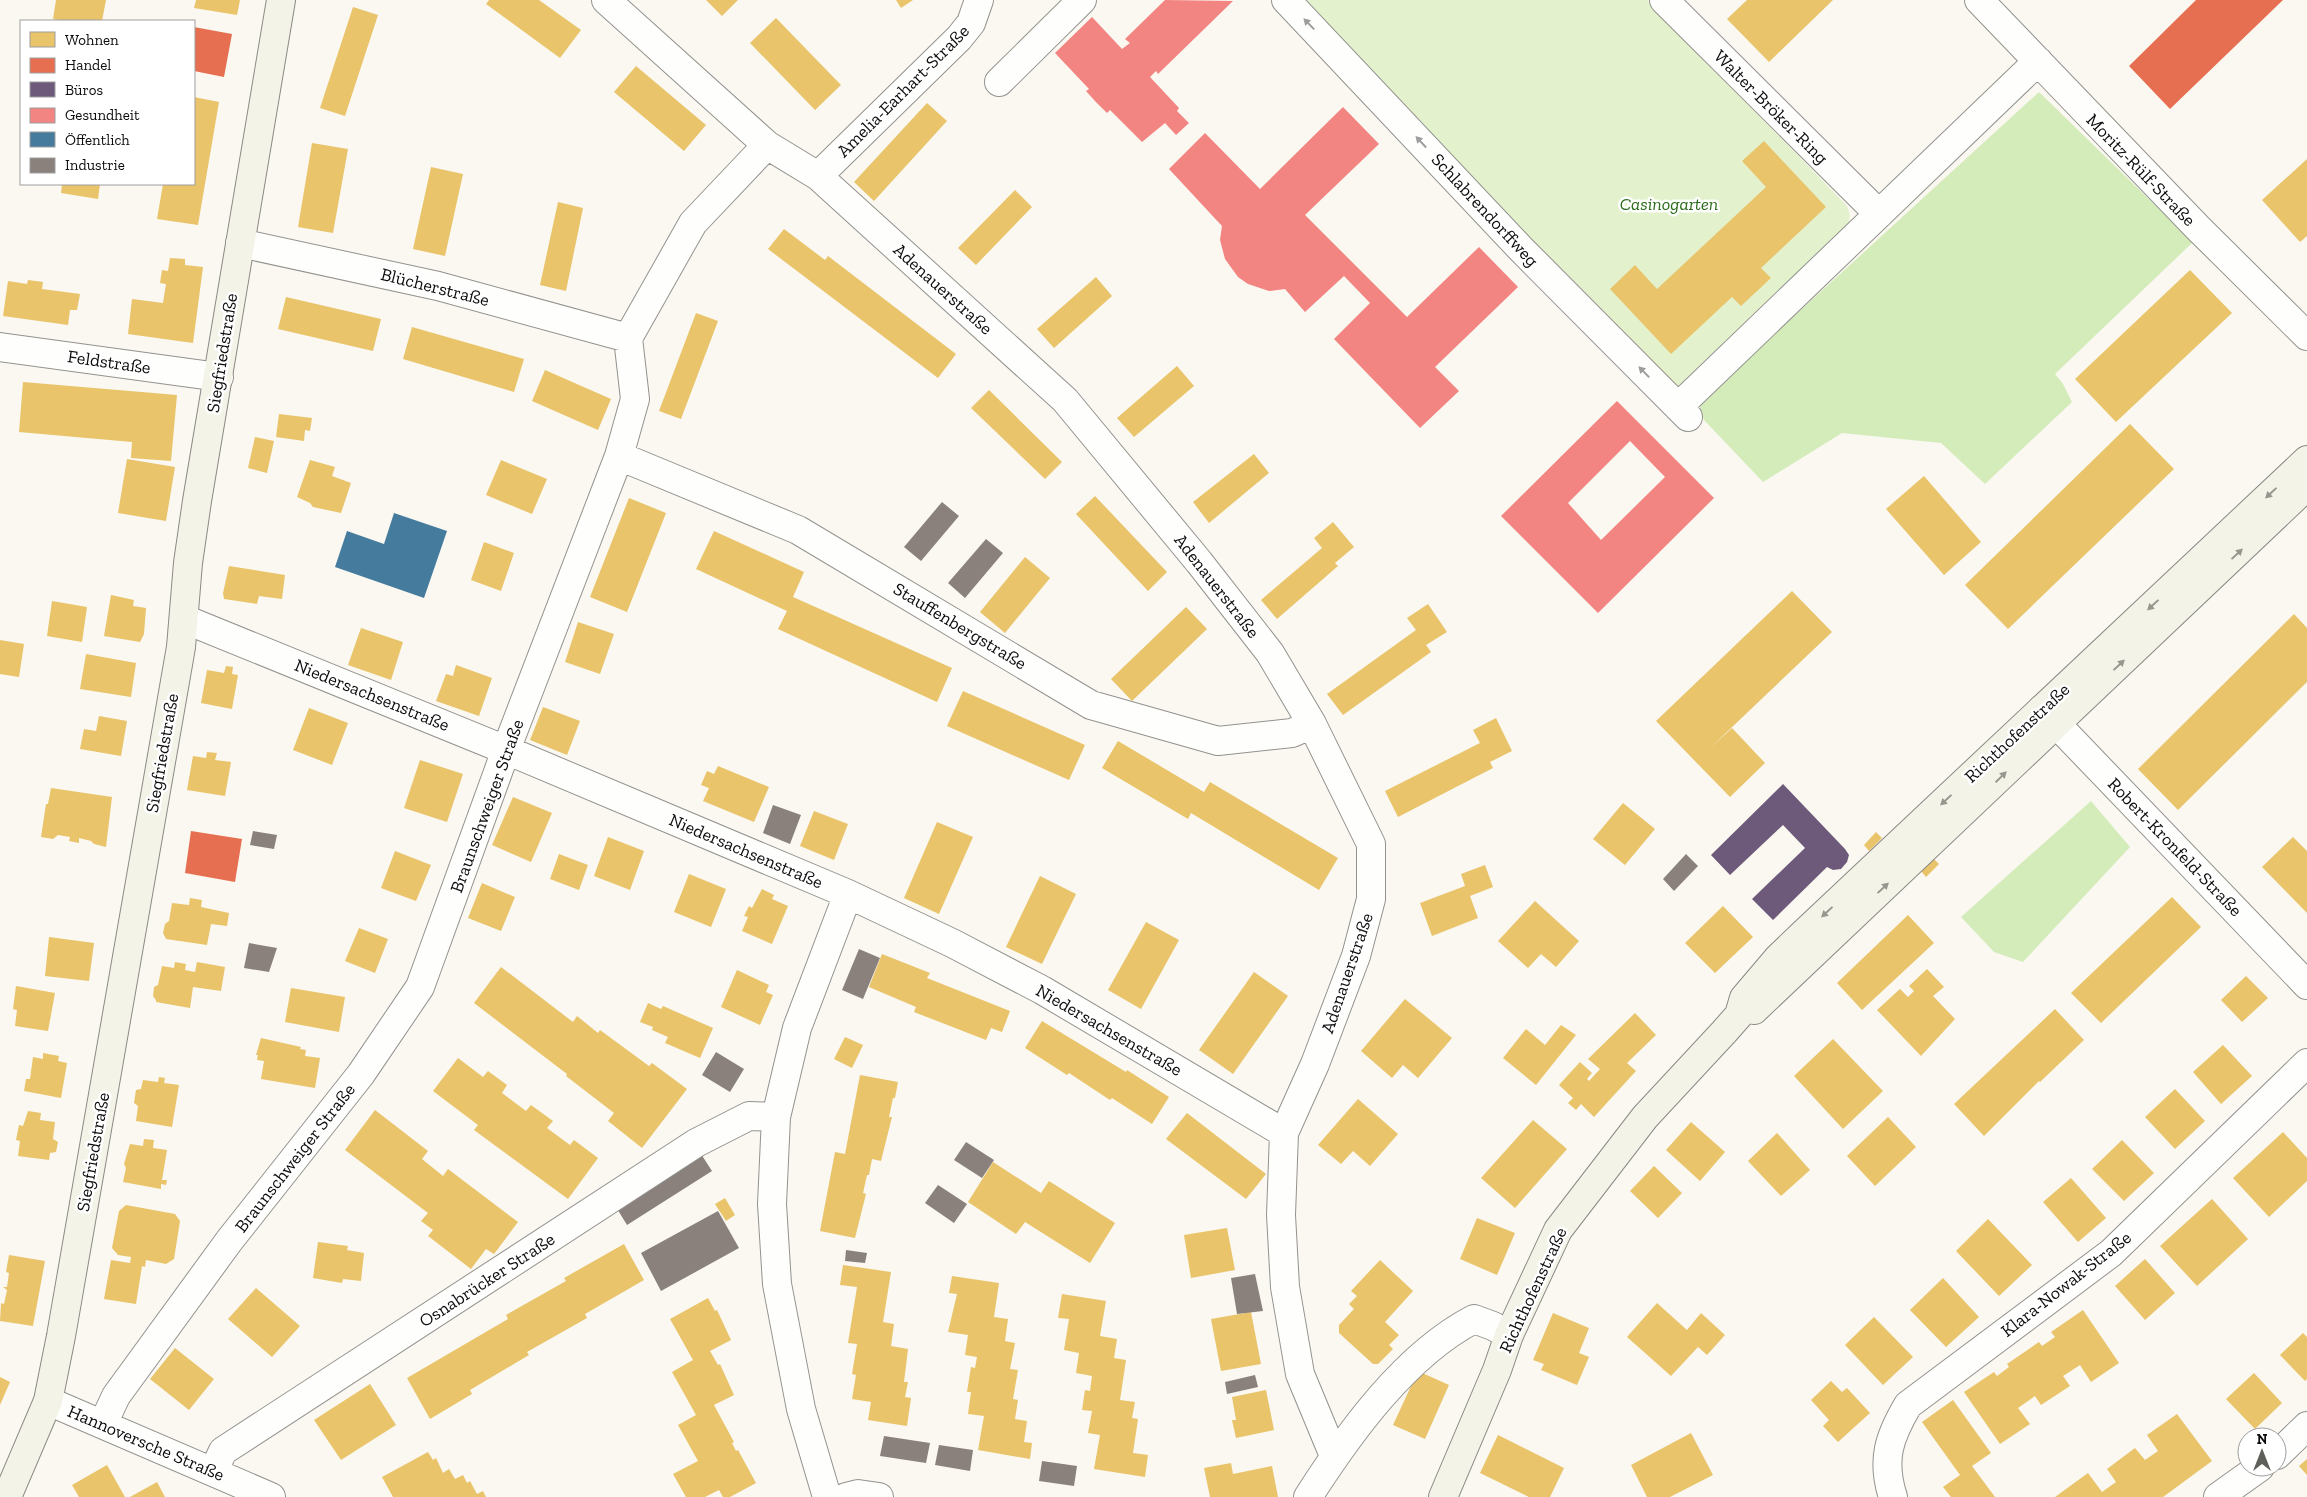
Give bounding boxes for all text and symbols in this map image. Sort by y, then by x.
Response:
one-way arrow [1303,19,1315,31]
legend [20,20,195,185]
street label: Amelia-Earhart-Straße [832,20,974,162]
text: Wohnen [65,31,119,49]
street label: Walter-Bröker-Ring [1709,45,1833,169]
text: Handel [65,56,111,74]
text: Büros [65,81,103,99]
text: Gesundheit [65,106,140,124]
street label: Moritz-Rülf-Straße [2082,109,2200,231]
text: Öffentlich [65,131,130,149]
one-way arrow [1415,137,1427,149]
street label: Schlabrendorffweg [1427,149,1543,271]
text: Industrie [65,156,125,174]
park label: Casinogarten [1620,193,1718,215]
street label: Adenauerstraße [889,239,997,339]
street label: Blücherstraße [378,263,492,311]
street label: Siegfriedstraße [202,292,242,414]
street label: Feldstraße [66,345,152,379]
one-way arrow [1638,366,1650,378]
one-way arrow [2266,487,2278,499]
street label: Adenauerstraße [1170,530,1264,642]
one-way arrow [2231,548,2243,560]
street label: Stauffenbergstraße [889,578,1031,674]
one-way arrow [2147,599,2159,611]
street label: Niedersachsenstraße [291,654,453,736]
one-way arrow [2112,659,2124,671]
street label: Richthofenstraße [1960,679,2074,787]
street label: Siegfriedstraße [141,692,183,814]
street label: Braunschweiger Straße [445,716,529,896]
one-way arrow [1995,771,2007,783]
street label: Robert-Kronfeld-Straße [2103,773,2247,921]
one-way arrow [1940,794,1952,806]
street label: Niedersachsenstraße [666,809,826,893]
one-way arrow [1876,882,1888,894]
one-way arrow [1822,906,1834,918]
street label: Adenauerstraße [1316,910,1378,1036]
street label: Niedersachsenstraße [1032,979,1186,1081]
street label: Braunschweiger Straße [230,1079,360,1237]
street label: Siegfriedstraße [72,1091,114,1213]
street label: Richthofenstraße [1494,1224,1572,1356]
street label: Klara-Nowak-Straße [1997,1226,2135,1342]
street label: Osnabrücker Straße [415,1228,559,1332]
street label: Hannoversche Straße [64,1400,228,1486]
north arrow [2237,1427,2287,1477]
text: N [2257,1431,2268,1448]

